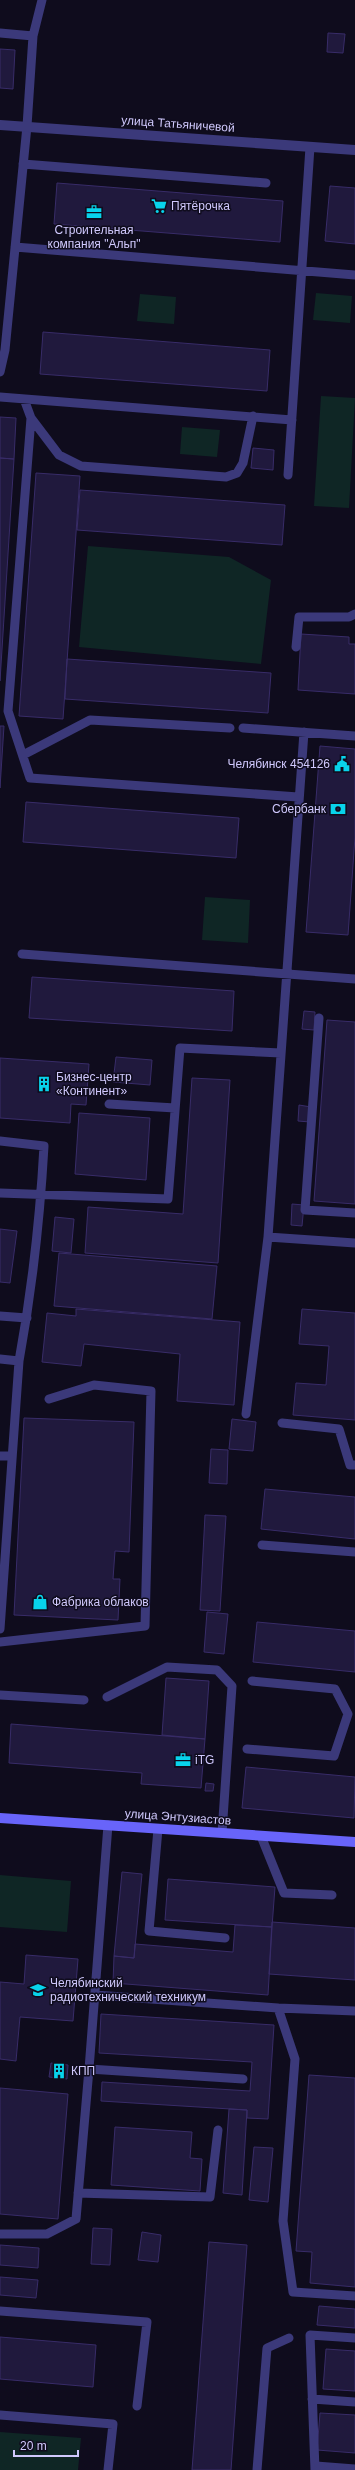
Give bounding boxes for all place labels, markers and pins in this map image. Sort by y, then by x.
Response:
supermarket icon: Пятёрочка [150,197,168,215]
place label: Пятёрочка [171,199,230,213]
office icon: Строительная компания "Альп" [85,203,103,221]
place label: Строительная компания "Альп" [48,223,140,251]
public building icon: Челябинск 454126 [333,755,351,773]
place label: Челябинск 454126 [227,757,330,771]
bank icon: Сбербанк [329,800,347,818]
place label: Сбербанк [272,802,327,816]
place label: Бизнес-центр «Континент» [56,1070,132,1098]
building icon: Бизнес-центр «Континент» [35,1075,53,1093]
shop icon: Фабрика облаков [31,1593,49,1611]
place label: Фабрика облаков [52,1595,149,1609]
office icon: iTG [174,1751,192,1769]
place label: iTG [195,1753,214,1767]
place label: Челябинский радиотехнический техникум [50,1976,206,2004]
school or university icon: Челябинский радиотехнический техникум [29,1981,47,1999]
building icon: КПП [50,2062,68,2080]
place label: КПП [71,2064,95,2078]

